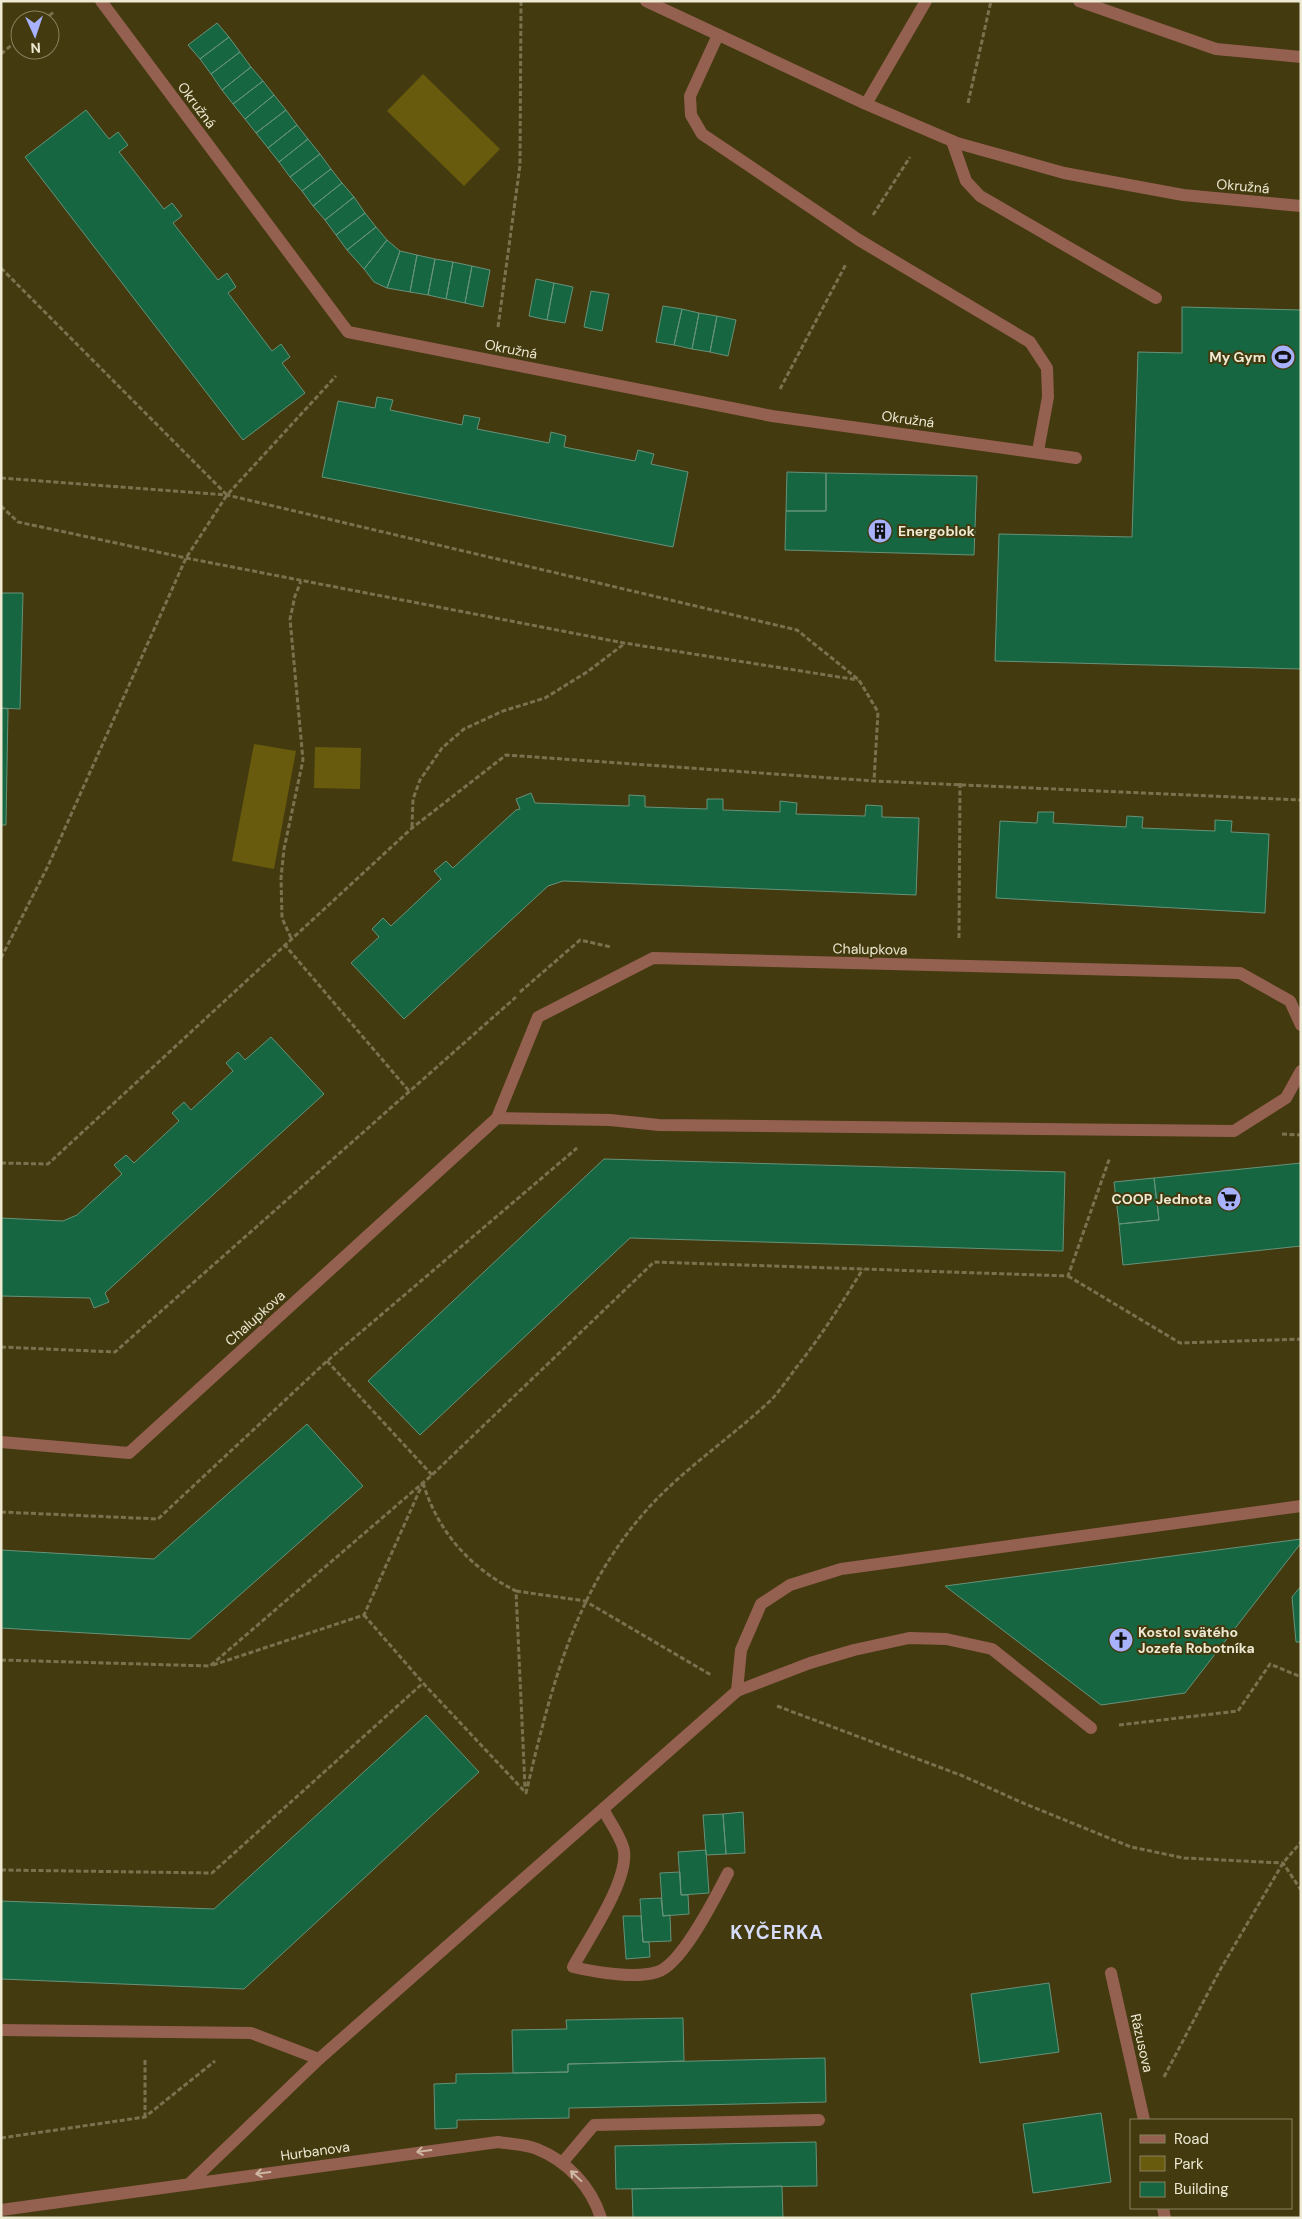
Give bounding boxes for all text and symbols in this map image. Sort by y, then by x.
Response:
north arrow [10,10,60,60]
text: N [30,39,41,57]
street label: Okružná [174,78,220,132]
street label: Okružná [1216,175,1270,197]
street label: Okružná [483,335,539,363]
sports icon: My Gym [1270,344,1296,370]
place label: My Gym [1209,348,1266,366]
street label: Okružná [880,406,936,432]
building icon: Energoblok [867,518,893,544]
place label: Energoblok [898,522,975,540]
street label: Chalupkova [832,939,908,959]
supermarket icon: COOP Jednota [1216,1186,1242,1212]
place label: COOP Jednota [1111,1190,1212,1208]
street label: Chalupkova [221,1286,289,1350]
place label: Kostol svätého Jozefa Robotníka [1138,1623,1255,1657]
church icon: Kostol svätého Jozefa Robotníka [1108,1627,1134,1653]
district label: KYČERKA [730,1920,824,1945]
street label: Rázusova [1127,2012,1157,2074]
legend [1130,2119,1292,2209]
text: Road [1174,2129,1209,2149]
street label: Hurbanova [279,2137,351,2165]
one-way arrow [416,2146,432,2156]
text: Park [1174,2154,1204,2174]
one-way arrow [255,2168,271,2178]
one-way arrow [570,2170,583,2182]
text: Building [1174,2179,1229,2199]

